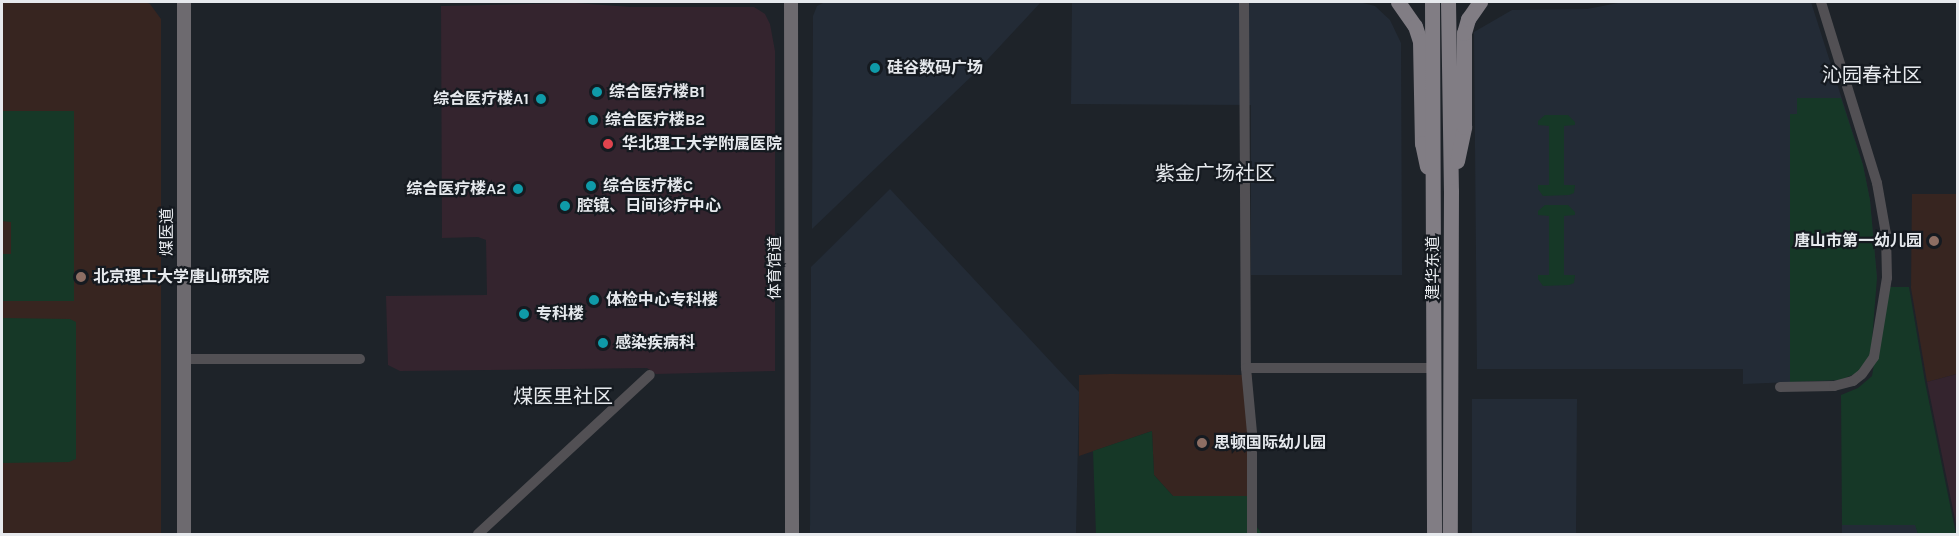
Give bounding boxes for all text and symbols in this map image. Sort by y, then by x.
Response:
place label: 硅谷数码广场 [887,58,983,78]
marker: 硅谷数码广场 [868,61,882,75]
district label: 沁园春社区 [1822,63,1922,87]
place label: 综合医疗楼B1 [609,82,705,102]
marker: 综合医疗楼B1 [590,85,604,99]
place label: 综合医疗楼A1 [433,89,529,109]
marker: 综合医疗楼A1 [534,92,548,106]
place label: 综合医疗楼B2 [605,110,705,130]
marker: 综合医疗楼B2 [586,113,600,127]
place label: 华北理工大学附属医院 [622,134,782,154]
marker: 华北理工大学附属医院 [599,135,617,153]
district label: 紫金广场社区 [1155,161,1275,185]
place label: 综合医疗楼C [603,176,693,196]
place label: 综合医疗楼A2 [406,179,506,199]
marker: 综合医疗楼C [584,179,598,193]
marker: 综合医疗楼A2 [511,182,525,196]
place label: 腔镜、日间诊疗中心 [577,196,721,216]
marker: 腔镜、日间诊疗中心 [558,199,572,213]
street label: 煤医道 [157,208,177,256]
place label: 唐山市第一幼儿园 [1794,231,1922,251]
marker: 唐山市第一幼儿园 [1927,234,1941,248]
street label: 体育馆道 [765,236,785,300]
street label: 建华东道 [1423,236,1443,300]
place label: 北京理工大学唐山研究院 [93,267,269,287]
marker: 北京理工大学唐山研究院 [74,270,88,284]
place label: 体检中心专科楼 [606,290,718,310]
marker: 体检中心专科楼 [587,293,601,307]
place label: 专科楼 [536,304,584,324]
marker: 专科楼 [517,307,531,321]
place label: 感染疾病科 [615,333,695,353]
marker: 感染疾病科 [596,336,610,350]
district label: 煤医里社区 [513,384,613,408]
place label: 思顿国际幼儿园 [1214,433,1326,453]
marker: 思顿国际幼儿园 [1195,436,1209,450]

